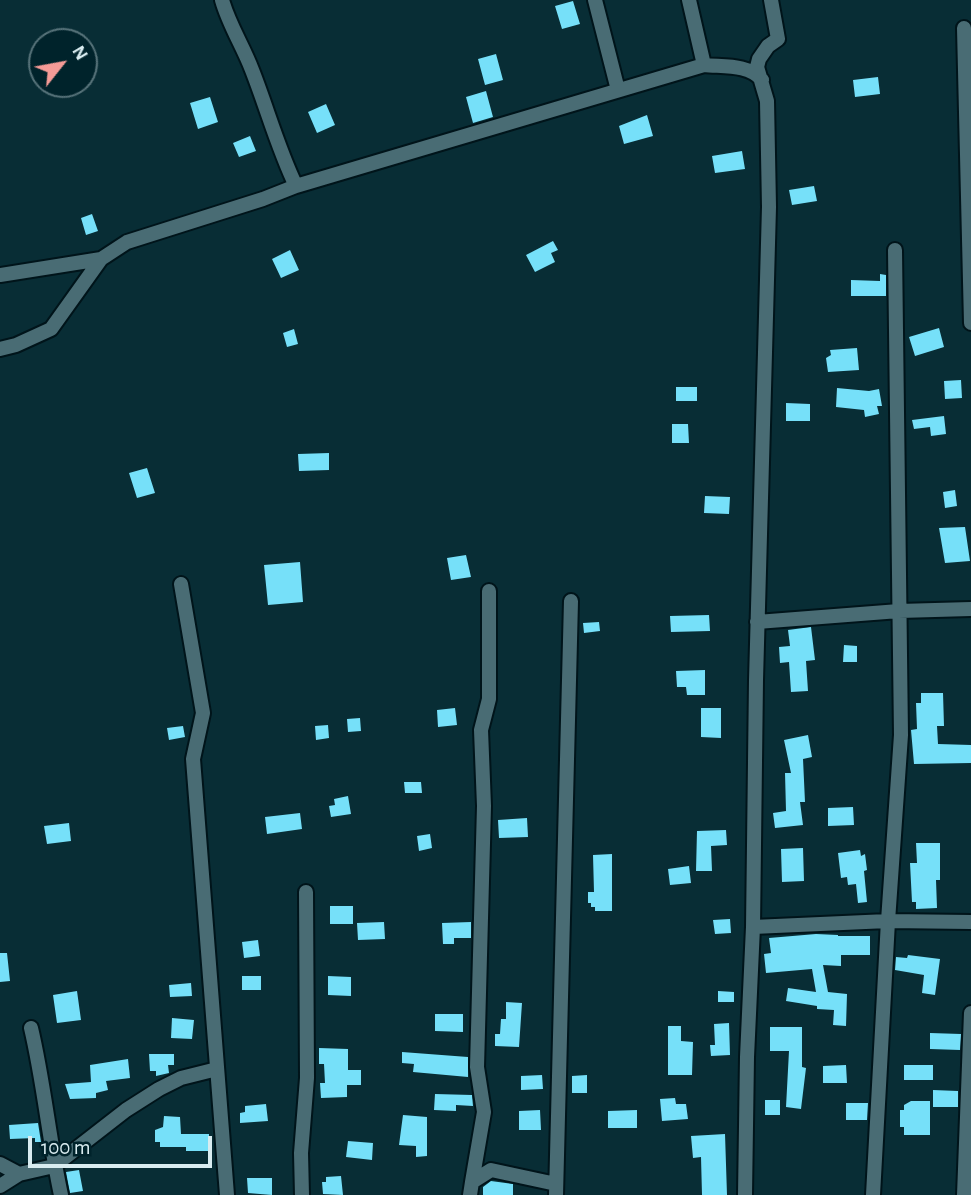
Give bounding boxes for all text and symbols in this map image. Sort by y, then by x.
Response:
north arrow [28,28,98,98]
text: N [68,42,91,64]
scale bar [32,1122,215,1166]
text: 100 m [41,1137,91,1158]

